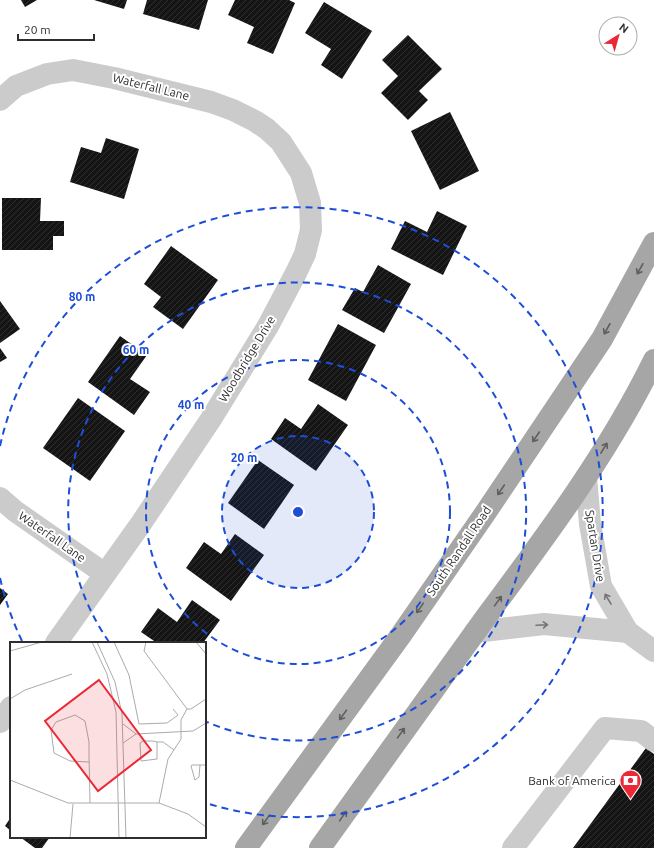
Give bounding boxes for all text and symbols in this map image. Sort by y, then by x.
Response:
scale bar [18,16,94,42]
north arrow [598,16,638,56]
text: N [617,21,631,35]
text: 20 m [24,23,51,36]
street label: Waterfall Lane [112,71,191,102]
one-way arrow [636,263,643,275]
text: 80 m [69,290,95,303]
street label: Woodbridge Drive [216,313,277,404]
one-way arrow [603,323,611,335]
text: 60 m [123,343,149,356]
text: 40 m [178,398,204,411]
one-way arrow [532,432,540,443]
one-way arrow [601,442,609,454]
text: 20 m [231,451,257,464]
one-way arrow [497,484,505,495]
street label: South Randall Road [424,504,493,598]
centre of rings [291,505,305,519]
street label: Waterfall Lane [16,509,88,564]
street label: Spartan Drive [583,509,608,583]
one-way arrow [603,593,611,605]
one-way arrow [494,595,502,606]
one-way arrow [416,603,424,614]
one-way arrow [535,621,548,629]
inset map [10,642,206,838]
one-way arrow [339,709,347,720]
one-way arrow [397,728,405,739]
bank icon: Bank of America [618,768,644,801]
place label: Bank of America [528,774,616,787]
one-way arrow [339,811,347,822]
one-way arrow [262,814,271,825]

